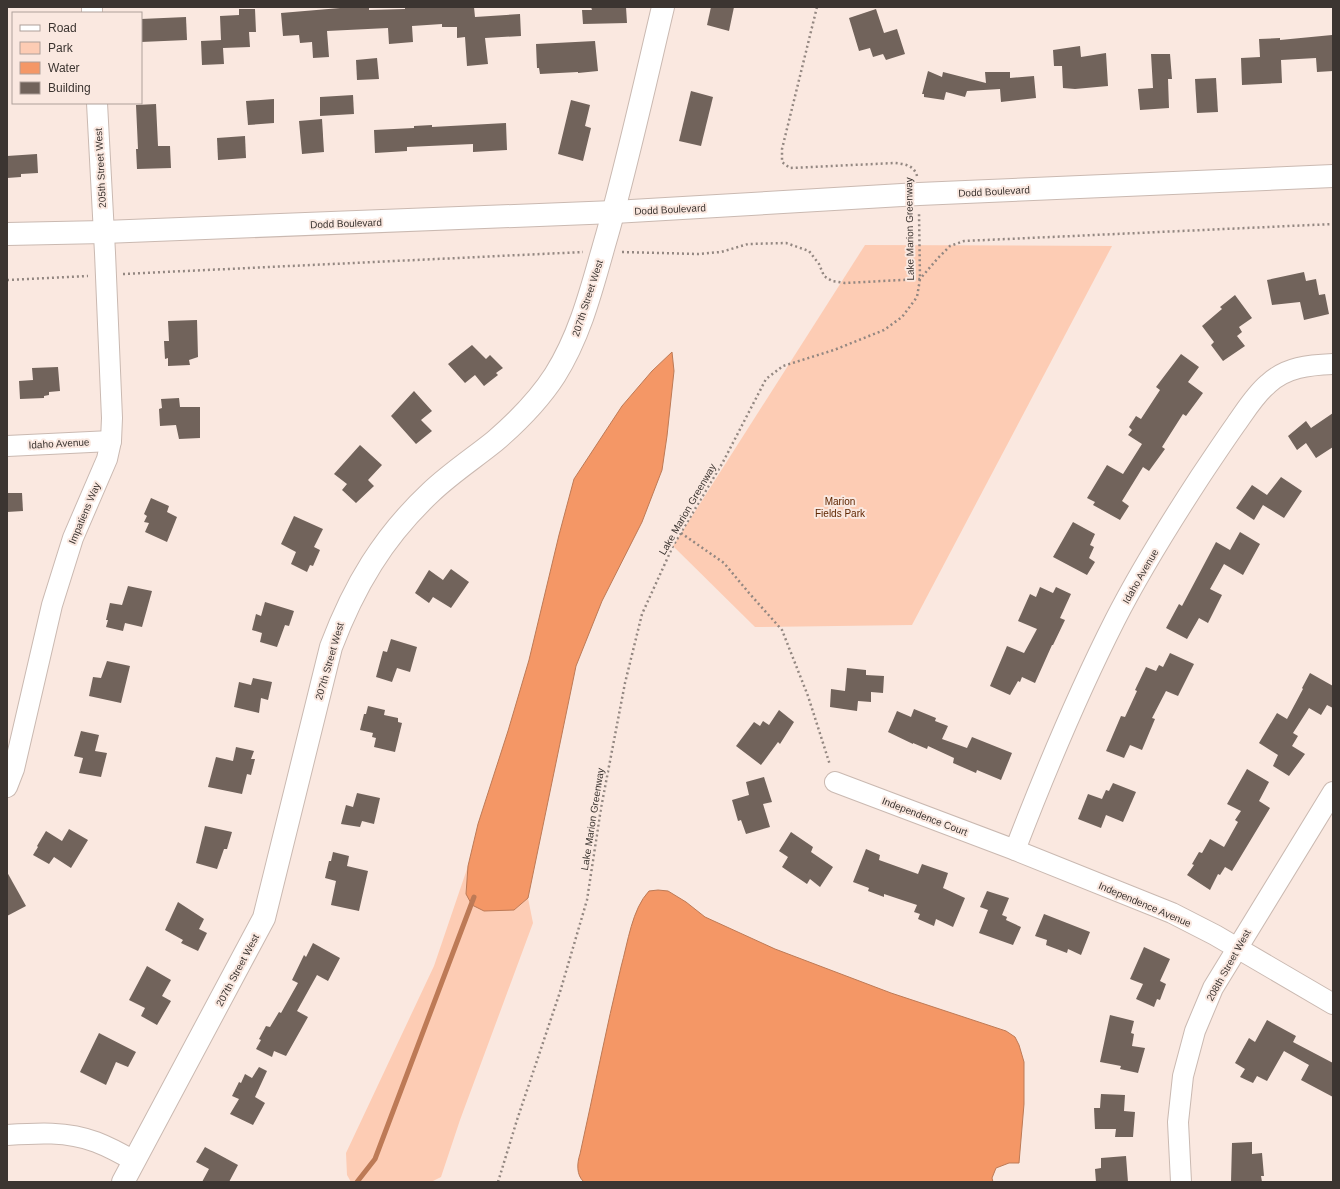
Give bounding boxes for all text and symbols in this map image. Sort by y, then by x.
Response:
legend [12,12,142,104]
text: Road [48,21,77,35]
text: Park [48,41,74,55]
text: Water [48,61,80,75]
text: Building [48,81,91,95]
street label: 205th Street West [93,128,108,208]
street label: Lake Marion Greenway [903,177,916,281]
street label: Dodd Boulevard [958,184,1030,199]
street label: Dodd Boulevard [634,202,706,217]
street label: Dodd Boulevard [310,217,382,230]
street label: 207th Street West [570,258,605,338]
street label: Idaho Avenue [28,436,90,451]
street label: Lake Marion Greenway [657,462,718,557]
street label: Impatiens Way [67,481,102,546]
park label: Marion Fields Park [815,496,866,519]
street label: Idaho Avenue [1120,547,1161,605]
street label: 207th Street West [313,621,346,701]
street label: Lake Marion Greenway [579,767,606,871]
street label: Independence Court [881,795,969,838]
street label: Independence Avenue [1097,880,1193,929]
street label: 208th Street West [1204,927,1253,1003]
street label: 207th Street West [214,932,261,1008]

